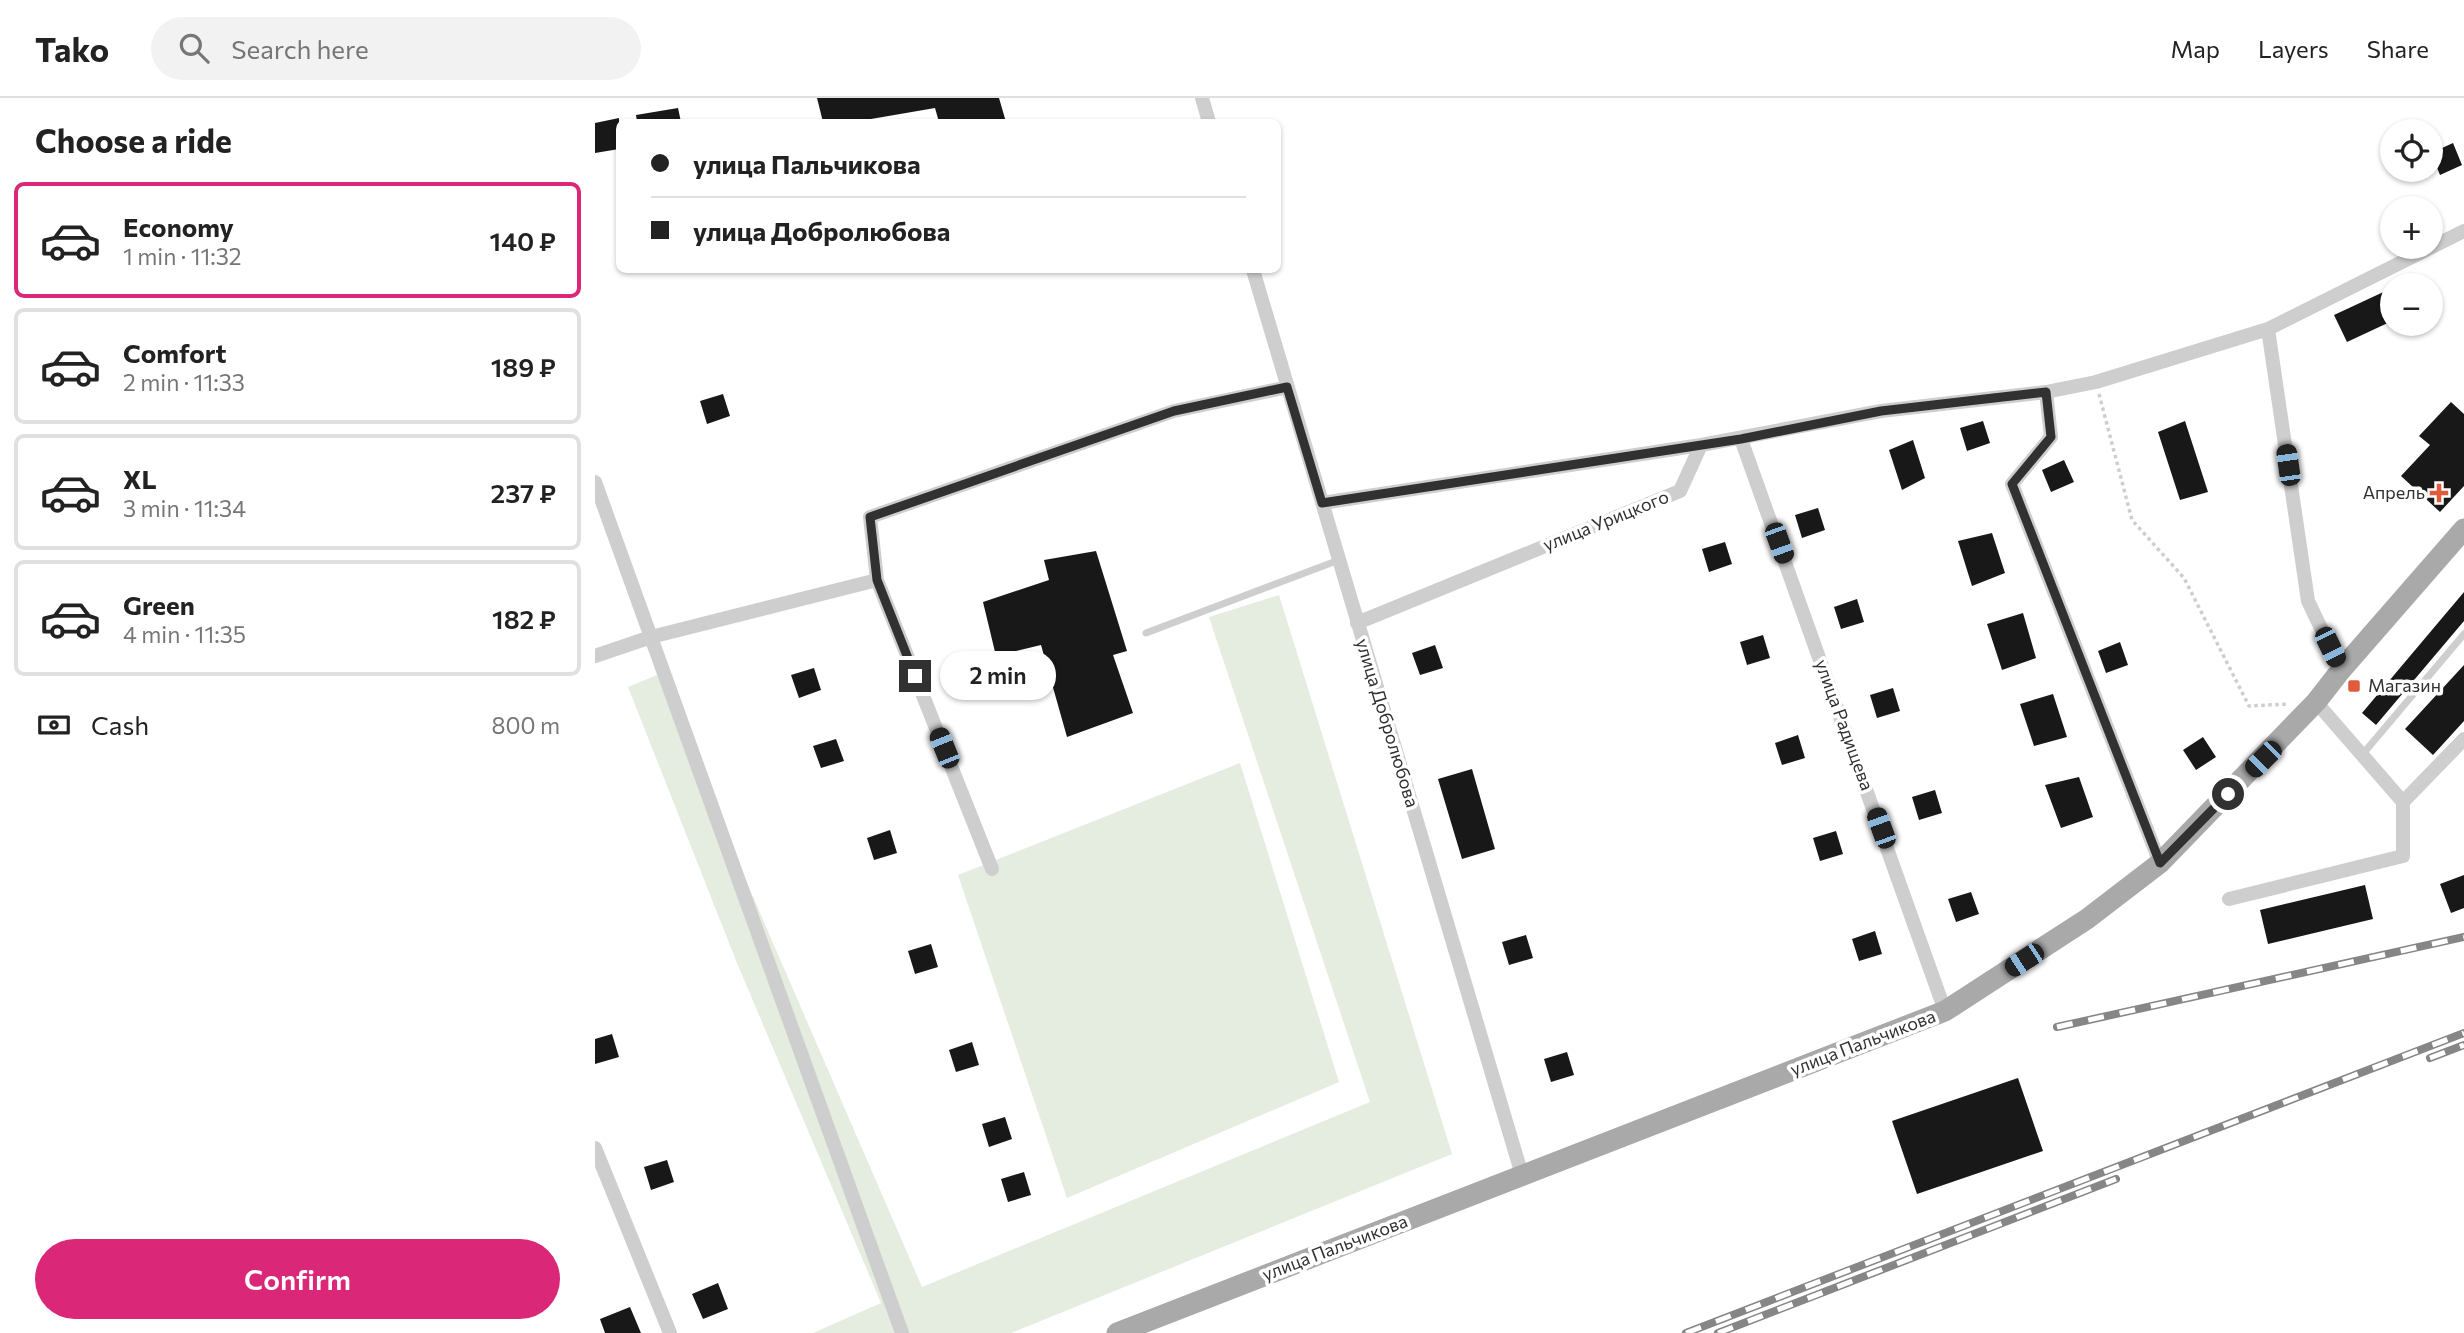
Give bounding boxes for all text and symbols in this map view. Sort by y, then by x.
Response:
search box [151,17,641,80]
text: Tako [35,28,109,69]
icon: search [175,29,213,67]
text: Search here [231,33,369,64]
text: Map [2171,34,2220,63]
text: Layers [2258,34,2329,63]
text: Share [2367,34,2429,63]
map controls [2380,119,2443,336]
button: locate [2380,119,2443,182]
text: Choose a ride [35,120,232,160]
text: улица Пальчикова [693,148,921,179]
button: + [2380,196,2443,259]
icon: car [39,209,102,272]
text: Economy [123,211,234,242]
text: улица Добролюбова [693,215,950,246]
text: 140 ₽ [490,225,556,256]
text: 1 min · 11:32 [123,242,242,270]
button: − [2380,273,2443,336]
icon: car [39,335,102,398]
text: Comfort [123,337,226,368]
text: 189 ₽ [491,351,556,382]
text: 2 min · 11:33 [123,368,245,396]
car [2275,443,2302,487]
icon: car [39,461,102,524]
text: XL [123,463,157,494]
text: 237 ₽ [491,477,556,508]
place label: Апрель [2363,481,2425,503]
street label: улица Урицкого [1540,485,1672,555]
marker: Апрель [2431,485,2447,501]
text: 3 min · 11:34 [123,494,246,522]
car [1762,520,1797,566]
icon: car [39,587,102,650]
text: Green [123,589,195,620]
text: 182 ₽ [492,603,556,634]
text: 4 min · 11:35 [123,620,246,648]
car [2312,624,2349,670]
street label: улица Добролюбова [1352,636,1424,810]
callout: 2 min [939,652,1055,700]
street label: улица Радищева [1811,656,1879,793]
route end [899,660,931,692]
text: 2 min [970,661,1026,689]
place label: Магазин [2368,674,2441,696]
marker: Магазин [2346,678,2362,694]
icon: cash [35,706,73,744]
text: Cash [91,709,149,740]
text: 800 m [492,711,560,739]
car [927,725,962,771]
car [2241,737,2286,781]
route start [2212,778,2244,810]
car [1864,805,1899,851]
car [2001,940,2048,980]
street label: улица Пальчикова [1787,1004,1938,1080]
street label: улица Пальчикова [1259,1209,1410,1285]
button: Confirm [35,1239,560,1319]

